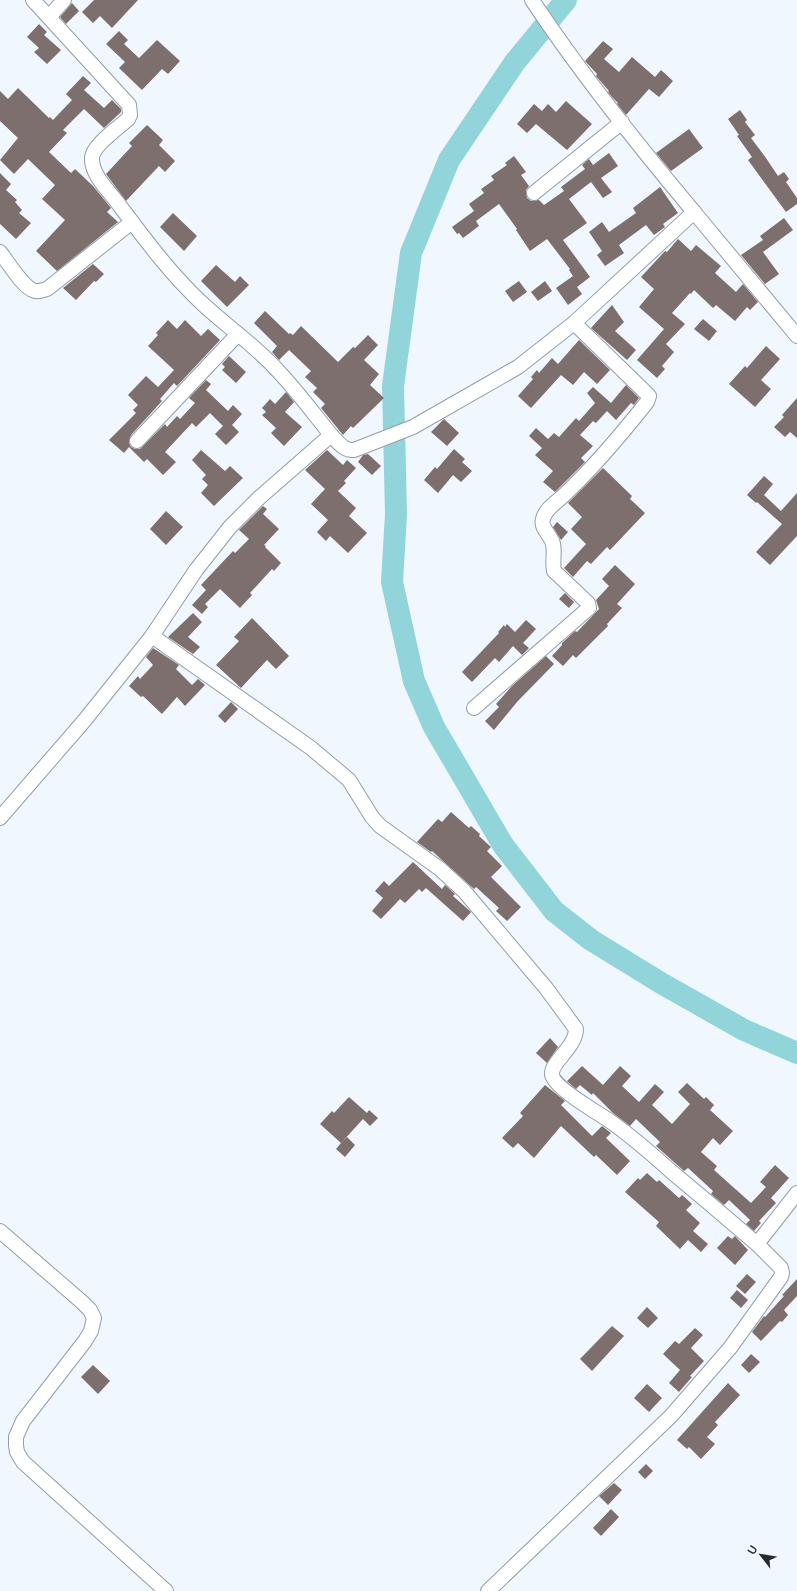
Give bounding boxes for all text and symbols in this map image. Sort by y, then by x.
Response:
north arrow [741,1535,781,1575]
text: U [744,1543,760,1556]

